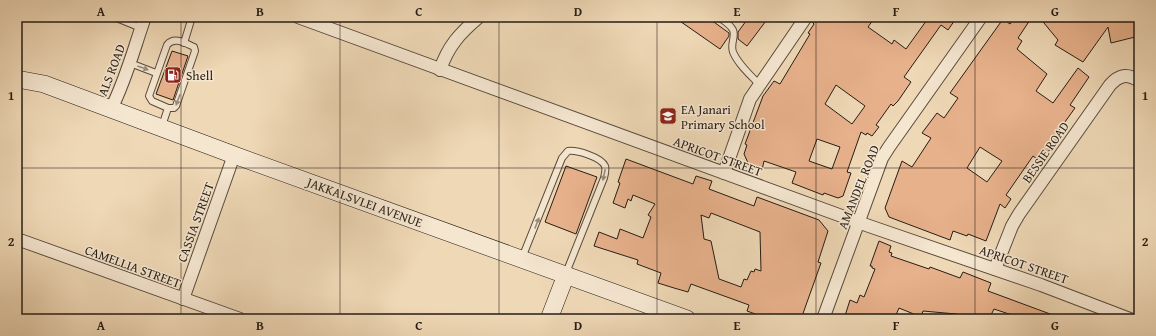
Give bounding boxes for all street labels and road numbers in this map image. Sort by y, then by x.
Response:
street label: ALS ROAD [93,41,130,99]
street label: BESSIE ROAD [1017,118,1074,187]
street label: APRICOT STREET [671,132,765,182]
street label: AMANDEL ROAD [833,142,884,232]
street label: JAKKALSVLEI AVENUE [302,172,426,232]
street label: CASSIA STREET [172,179,219,265]
street label: CAMELLIA STREET [82,240,184,293]
street label: APRICOT STREET [977,240,1072,289]

